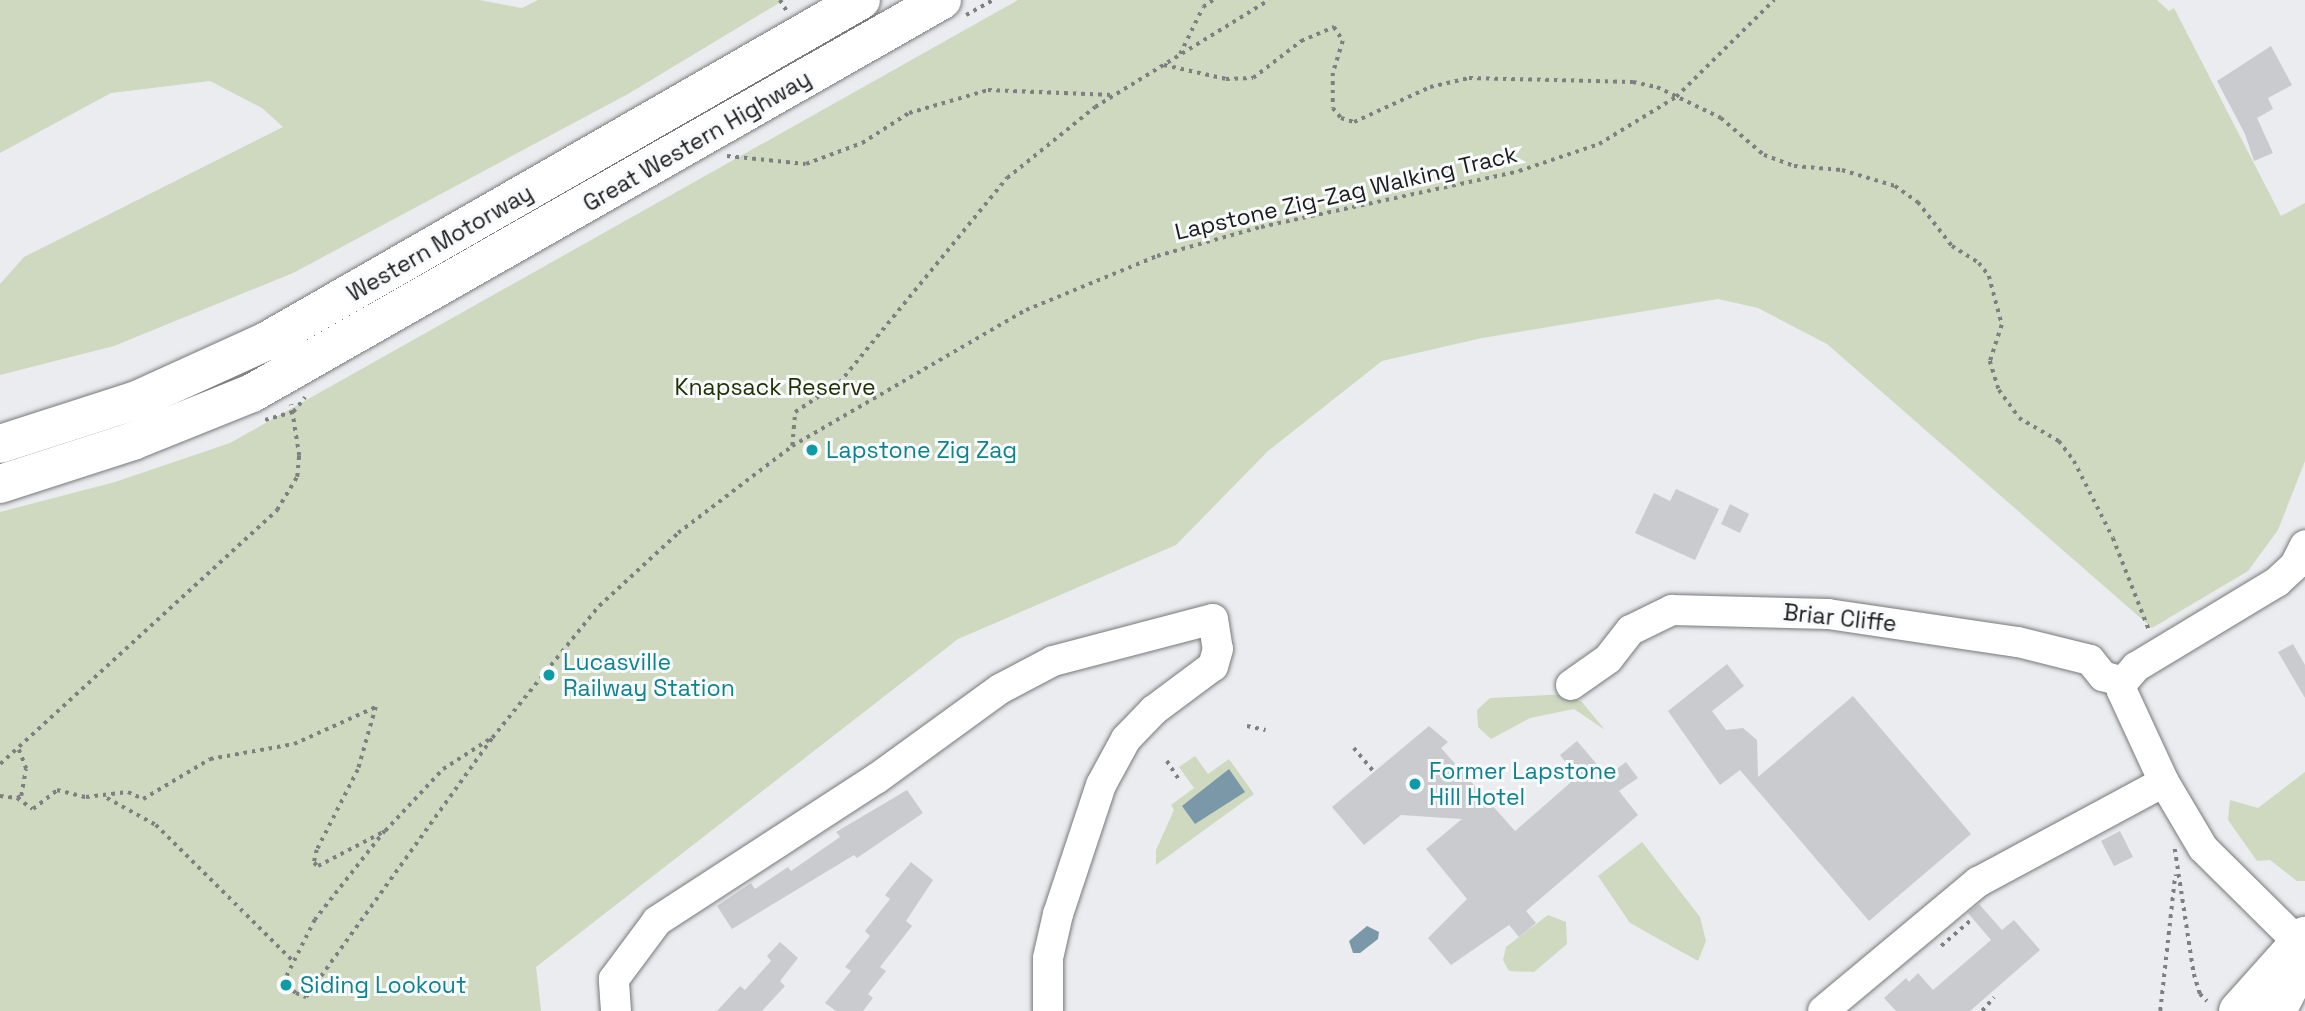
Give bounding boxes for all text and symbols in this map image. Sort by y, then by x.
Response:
street label: Great Western Highway [578,64,816,218]
street label: Lapstone Zig-Zag Walking Track [1172,140,1520,246]
street label: Western Motorway [342,179,538,307]
park label: Knapsack Reserve [674,373,876,401]
place label: Lapstone Zig Zag [826,436,1017,464]
marker: Lapstone Zig Zag [804,442,820,458]
street label: Briar Cliffe [1782,598,1898,638]
place label: Lucasville Railway Station [563,648,735,702]
marker: Lucasville Railway Station [541,667,557,683]
place label: Former Lapstone Hill Hotel [1429,757,1617,811]
marker: Former Lapstone Hill Hotel [1407,776,1423,792]
place label: Siding Lookout [300,971,466,999]
marker: Siding Lookout [278,977,294,993]

